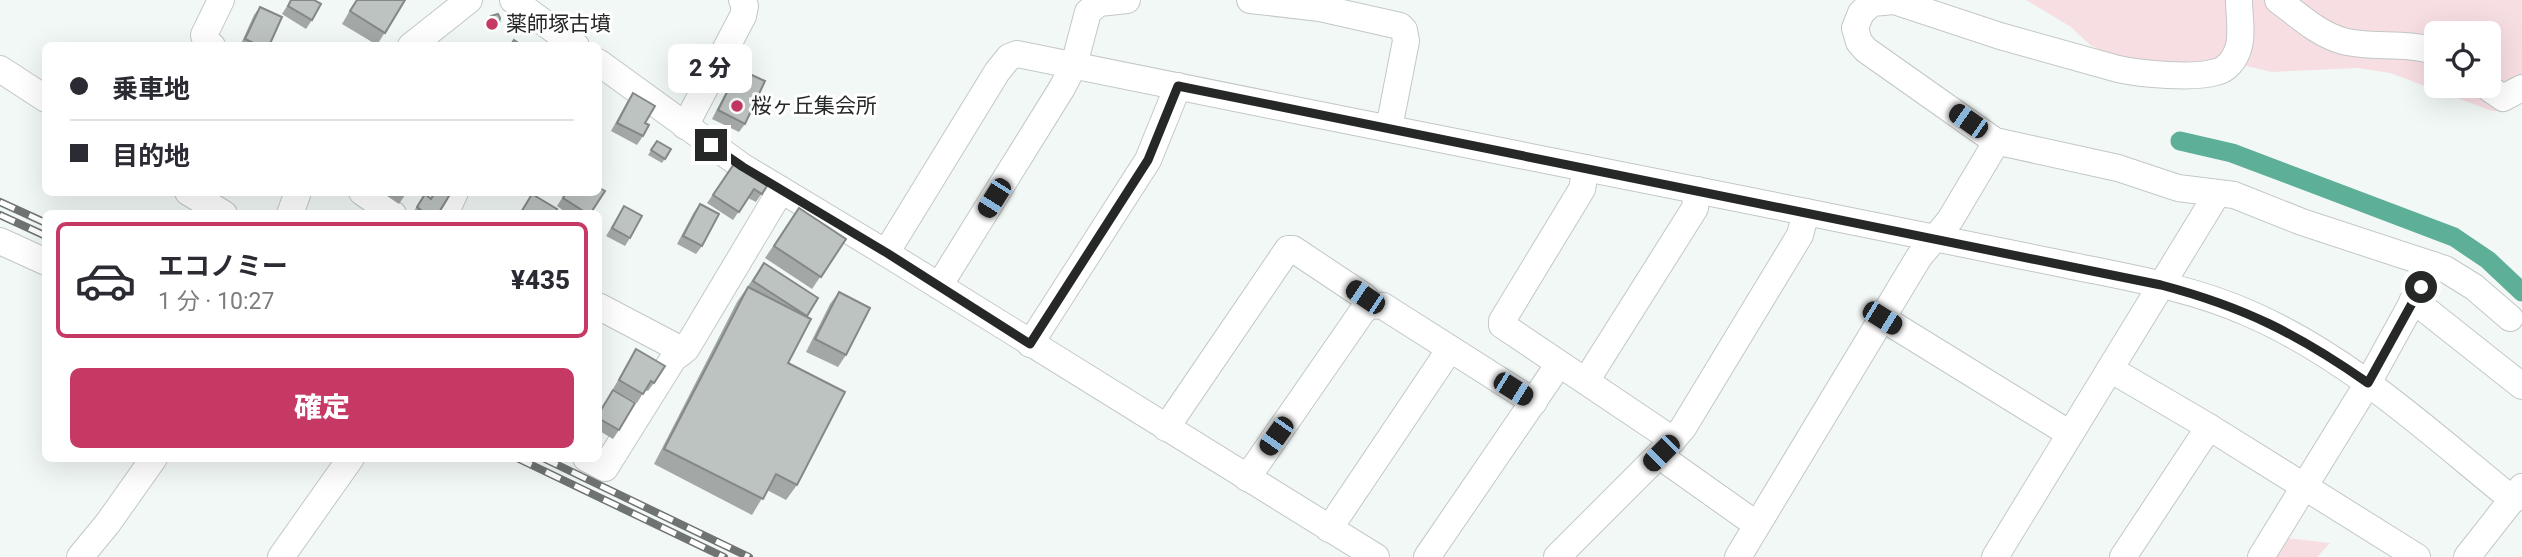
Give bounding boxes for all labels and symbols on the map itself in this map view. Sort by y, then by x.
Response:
place label: 薬師塚古墳 [506,12,611,36]
marker: 薬師塚古墳 [484,16,500,32]
callout: 2 分 [669,44,753,92]
place label: 桜ヶ丘集会所 [751,94,877,118]
marker: 桜ヶ丘集会所 [729,98,745,114]
car [1945,100,1992,142]
route end [695,129,727,161]
car [974,175,1015,221]
route start [2405,271,2437,303]
car [1342,277,1389,317]
car [1859,298,1906,338]
car [1490,369,1537,409]
car [1256,413,1297,459]
car [1639,431,1684,475]

